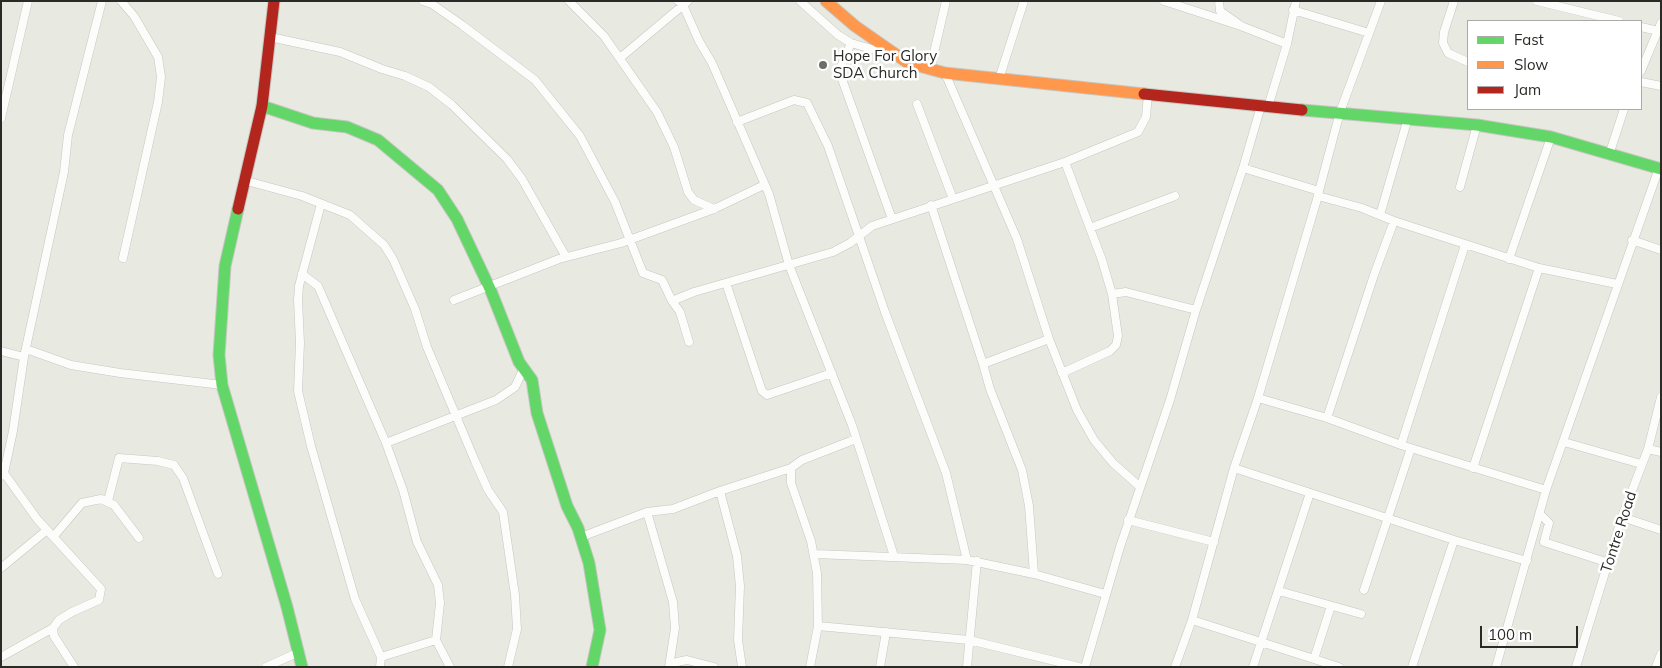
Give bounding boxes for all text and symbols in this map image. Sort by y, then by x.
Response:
legend [1467,20,1642,110]
text: Fast [1514,30,1544,49]
place label: Hope For Glory SDA Church [833,47,937,82]
text: Slow [1514,55,1548,74]
marker: Hope For Glory SDA Church [817,59,829,71]
text: Jam [1514,80,1541,99]
street label: Tontre Road [1597,489,1641,575]
scale bar [1482,616,1580,648]
text: 100 m [1488,625,1532,644]

